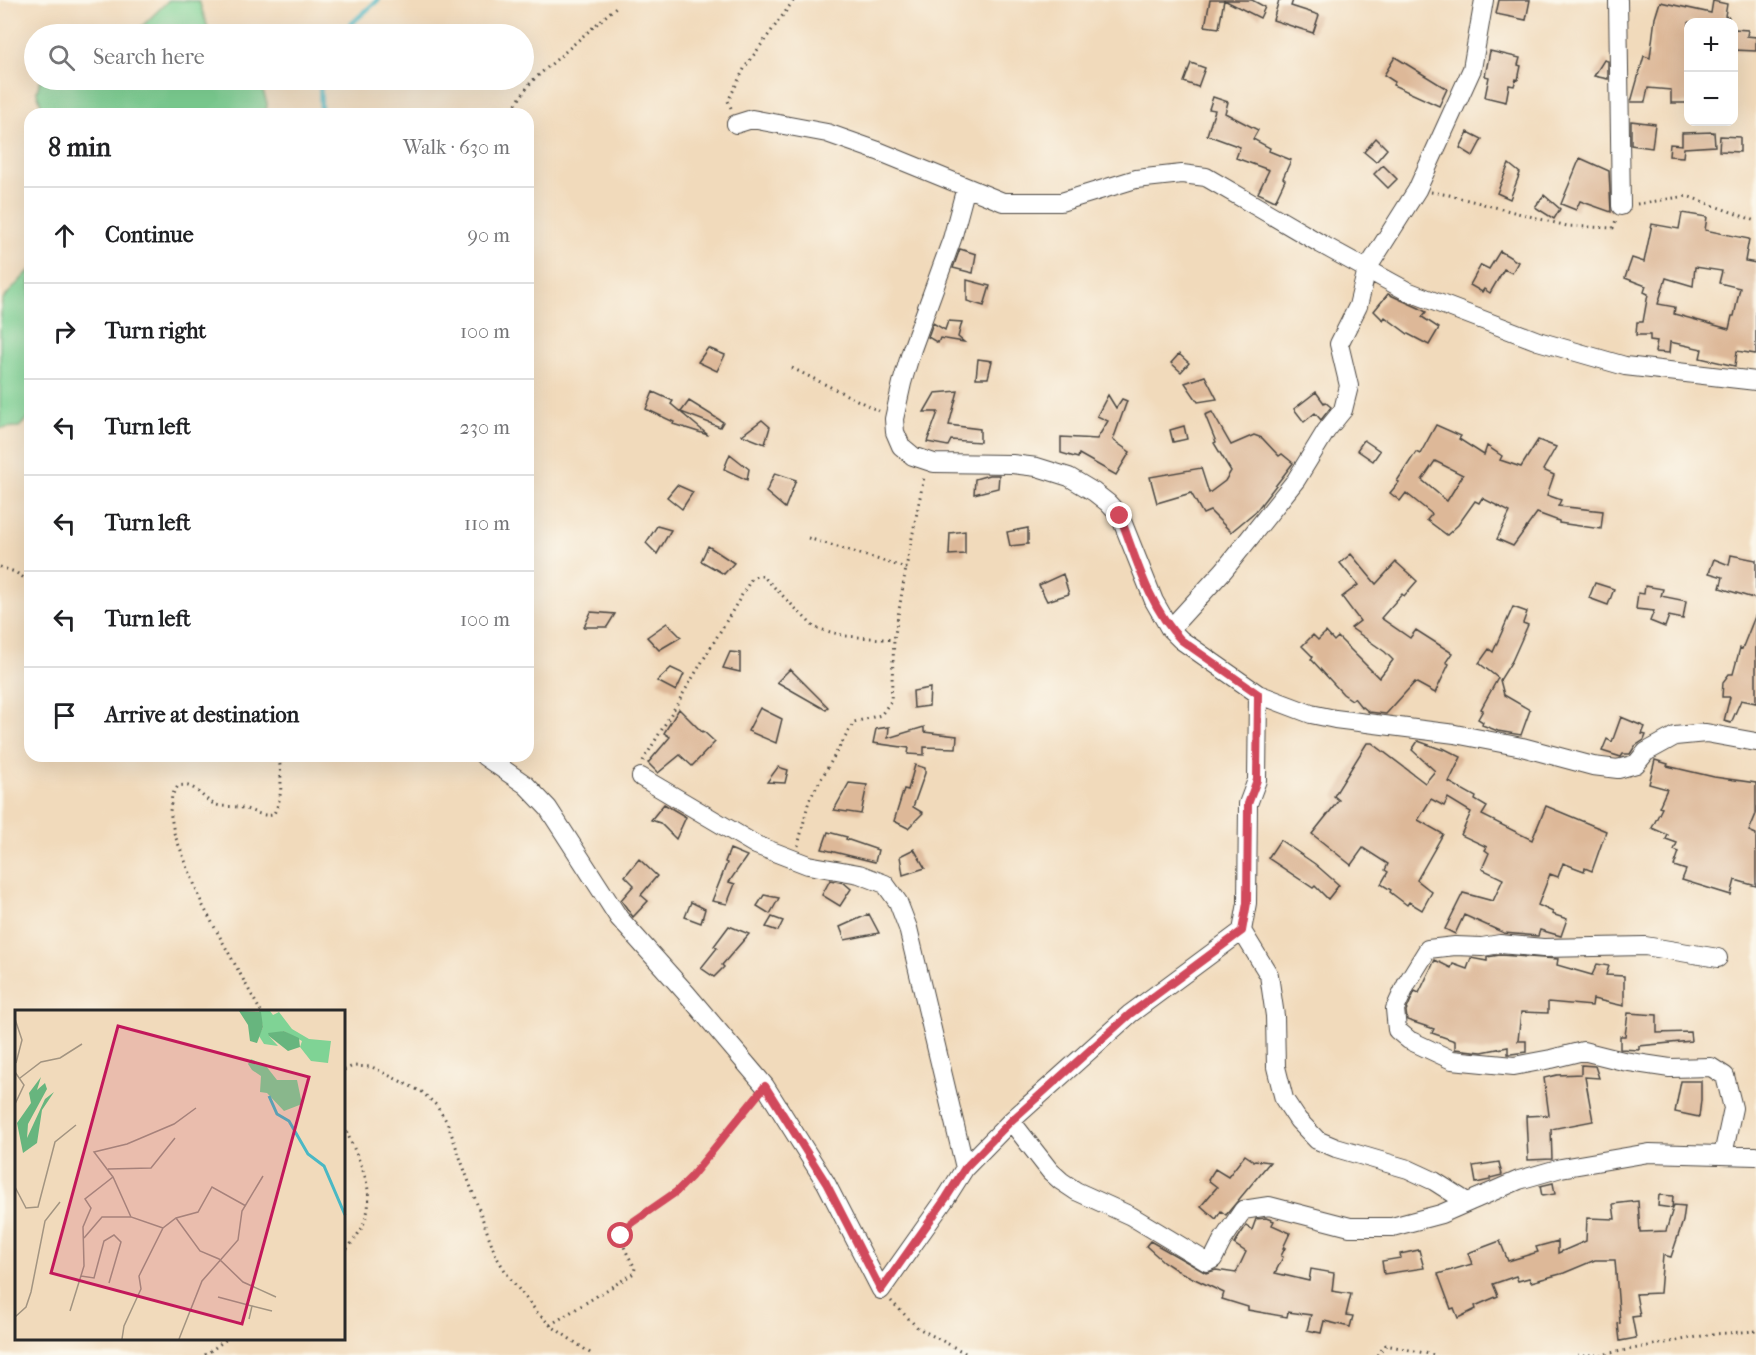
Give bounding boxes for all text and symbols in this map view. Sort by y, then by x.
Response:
map controls [1684,18,1738,126]
button: + [1684,18,1738,72]
search box [24,24,534,90]
icon: search [45,41,78,74]
text: Search here [93,44,205,70]
button: − [1684,72,1738,126]
text: 8 min [48,132,111,163]
text: Walk · 630 m [403,136,510,159]
icon: ahead [48,219,81,252]
text: Continue [105,222,194,248]
text: 90 m [468,224,510,247]
icon: right [48,315,81,348]
text: Turn right [105,318,206,344]
text: 100 m [460,320,510,343]
icon: left [48,411,81,444]
text: Turn left [105,414,191,440]
text: 230 m [460,416,510,439]
route end [1106,502,1132,528]
icon: left [48,507,81,540]
text: Turn left [105,510,191,536]
text: 110 m [464,512,510,535]
icon: left [48,603,81,636]
text: Turn left [105,606,191,632]
text: 100 m [460,608,510,631]
icon: arrive [48,699,81,732]
text: Arrive at destination [105,702,299,728]
inset map [15,1010,345,1340]
route start [607,1222,633,1248]

